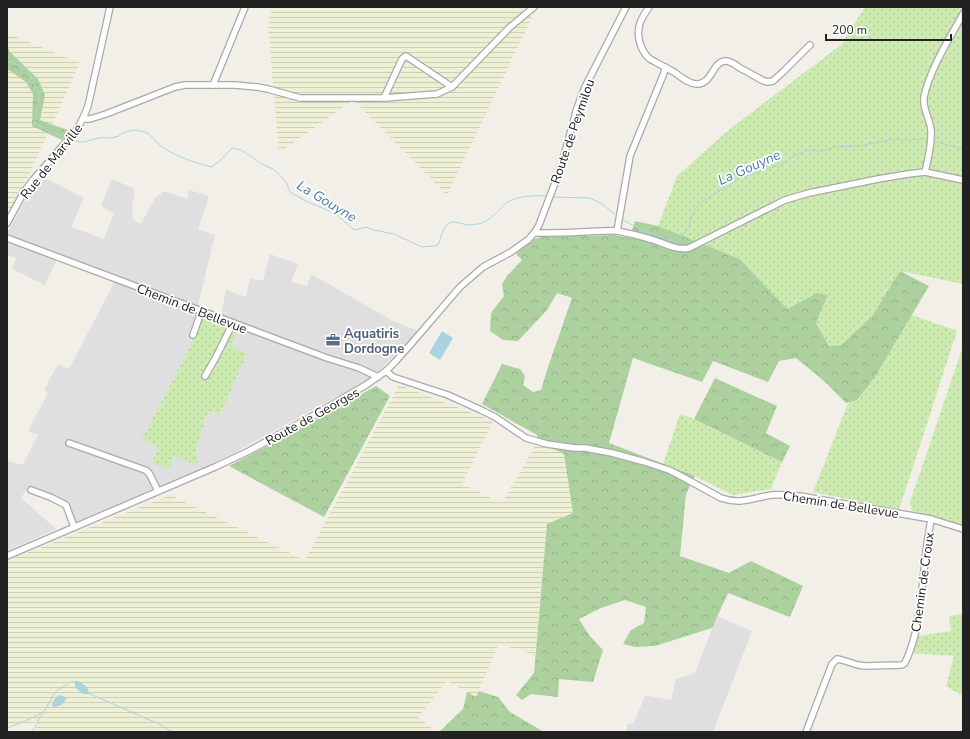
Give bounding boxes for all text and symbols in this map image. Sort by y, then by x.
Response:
scale bar [826,16,951,42]
text: 200 m [832,22,867,38]
street label: Route de Peymilou [547,77,599,186]
street label: Rue de Marville [17,120,87,203]
water label: La Gouyne [715,145,784,190]
water label: La Gouyne [293,176,361,227]
street label: Chemin de Bellevue [134,280,249,338]
place label: Aquatiris Dordogne [344,325,404,358]
office icon: Aquatiris Dordogne [325,332,341,348]
street label: Route de Georges [262,384,363,450]
street label: Chemin de Bellevue [782,487,900,523]
street label: Chemin de Croux [907,531,939,633]

